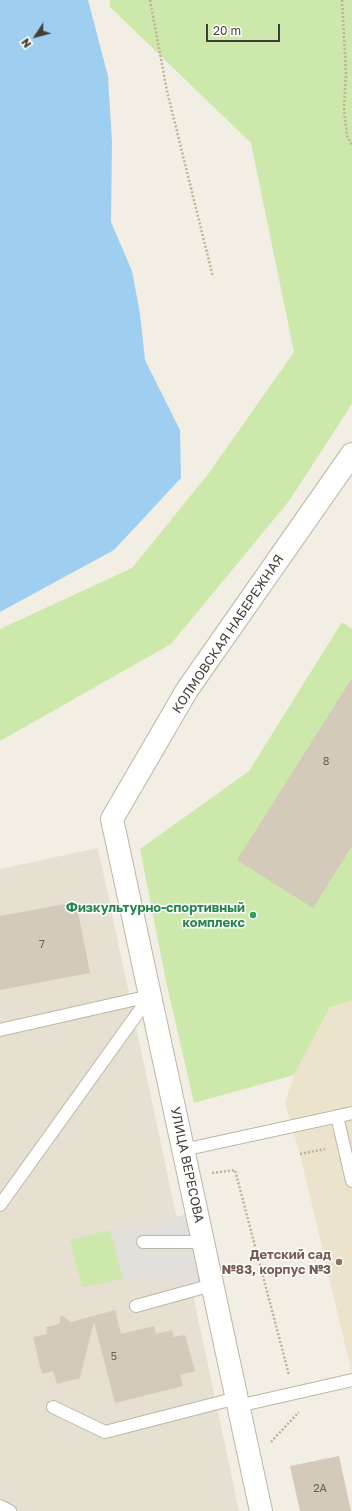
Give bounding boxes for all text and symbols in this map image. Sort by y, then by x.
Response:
north arrow [16,16,56,56]
scale bar [208,16,282,42]
text: 20 m [213,23,241,38]
text: N [18,36,34,51]
street label: КОЛМОВСКАЯ НАБЕРЕЖНАЯ [169,552,287,716]
house number: 8 [323,755,329,769]
place label: Физкультурно-спортивный комплекс [66,900,245,931]
marker: Физкультурно-спортивный комплекс [248,910,258,920]
house number: 7 [39,938,45,952]
street label: УЛИЦА ВЕРЕСОВА [167,1106,207,1224]
place label: Детский сад №83, корпус №3 [221,1247,331,1278]
marker: Детский сад №83, корпус №3 [334,1257,344,1267]
house number: 5 [111,1350,117,1364]
house number: 2А [313,1482,327,1496]

